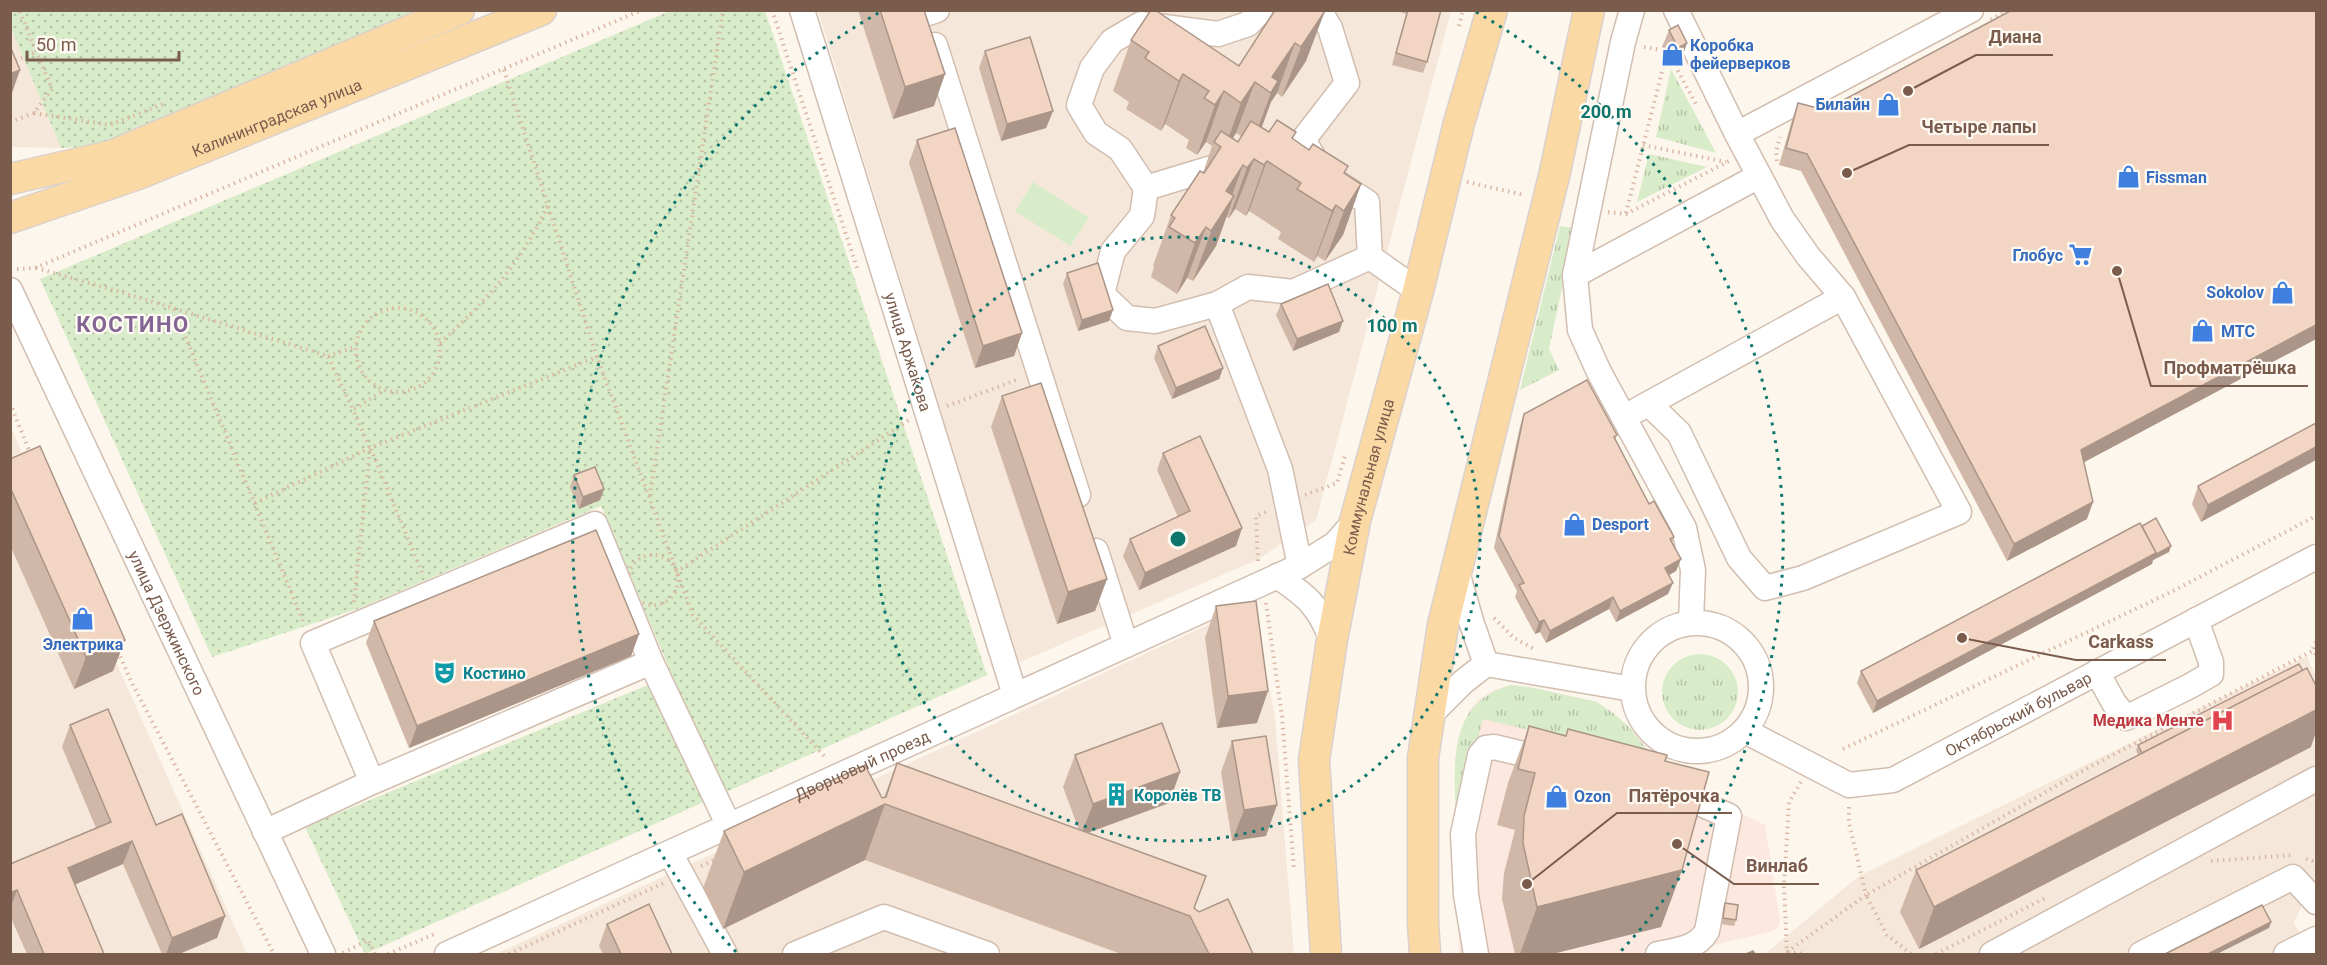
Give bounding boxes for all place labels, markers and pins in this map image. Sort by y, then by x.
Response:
callout: Диана [1976,19,2053,55]
place label: Коробка фейерверков [1690,36,1790,73]
shop icon: Коробка фейерверков [1659,41,1685,67]
shop icon: Билайн [1875,91,1901,117]
place label: Билайн [1815,95,1870,114]
callout: Четыре лапы [1909,109,2049,145]
shop icon: Fissman [2115,164,2141,190]
place label: Fissman [2146,168,2207,187]
supermarket icon: Глобус [2068,242,2094,268]
place label: Глобус [2012,246,2063,265]
shop icon: Sokolov [2269,279,2295,305]
place label: Sokolov [2206,283,2264,302]
shop icon: МТС [2190,318,2216,344]
place label: МТС [2221,322,2255,341]
callout: Профматрёшка [2151,350,2308,386]
shop icon: Desport [1561,511,1587,537]
place label: Desport [1592,515,1650,534]
centre of rings [1168,529,1188,549]
shop icon: Электрика [70,606,96,632]
callout: Carkass [2076,624,2166,660]
place label: Электрика [43,635,124,654]
theatre icon: Костино [432,660,458,686]
place label: Костино [463,664,526,683]
hospital icon: Медика Менте [2209,707,2235,733]
place label: Медика Менте [2093,711,2204,730]
callout: Пятёрочка [1617,777,1732,813]
building icon: Королёв ТВ [1103,782,1129,808]
shop icon: Ozon [1543,783,1569,809]
place label: Королёв ТВ [1134,786,1222,805]
place label: Ozon [1574,787,1611,806]
callout: Винлаб [1734,848,1819,884]

